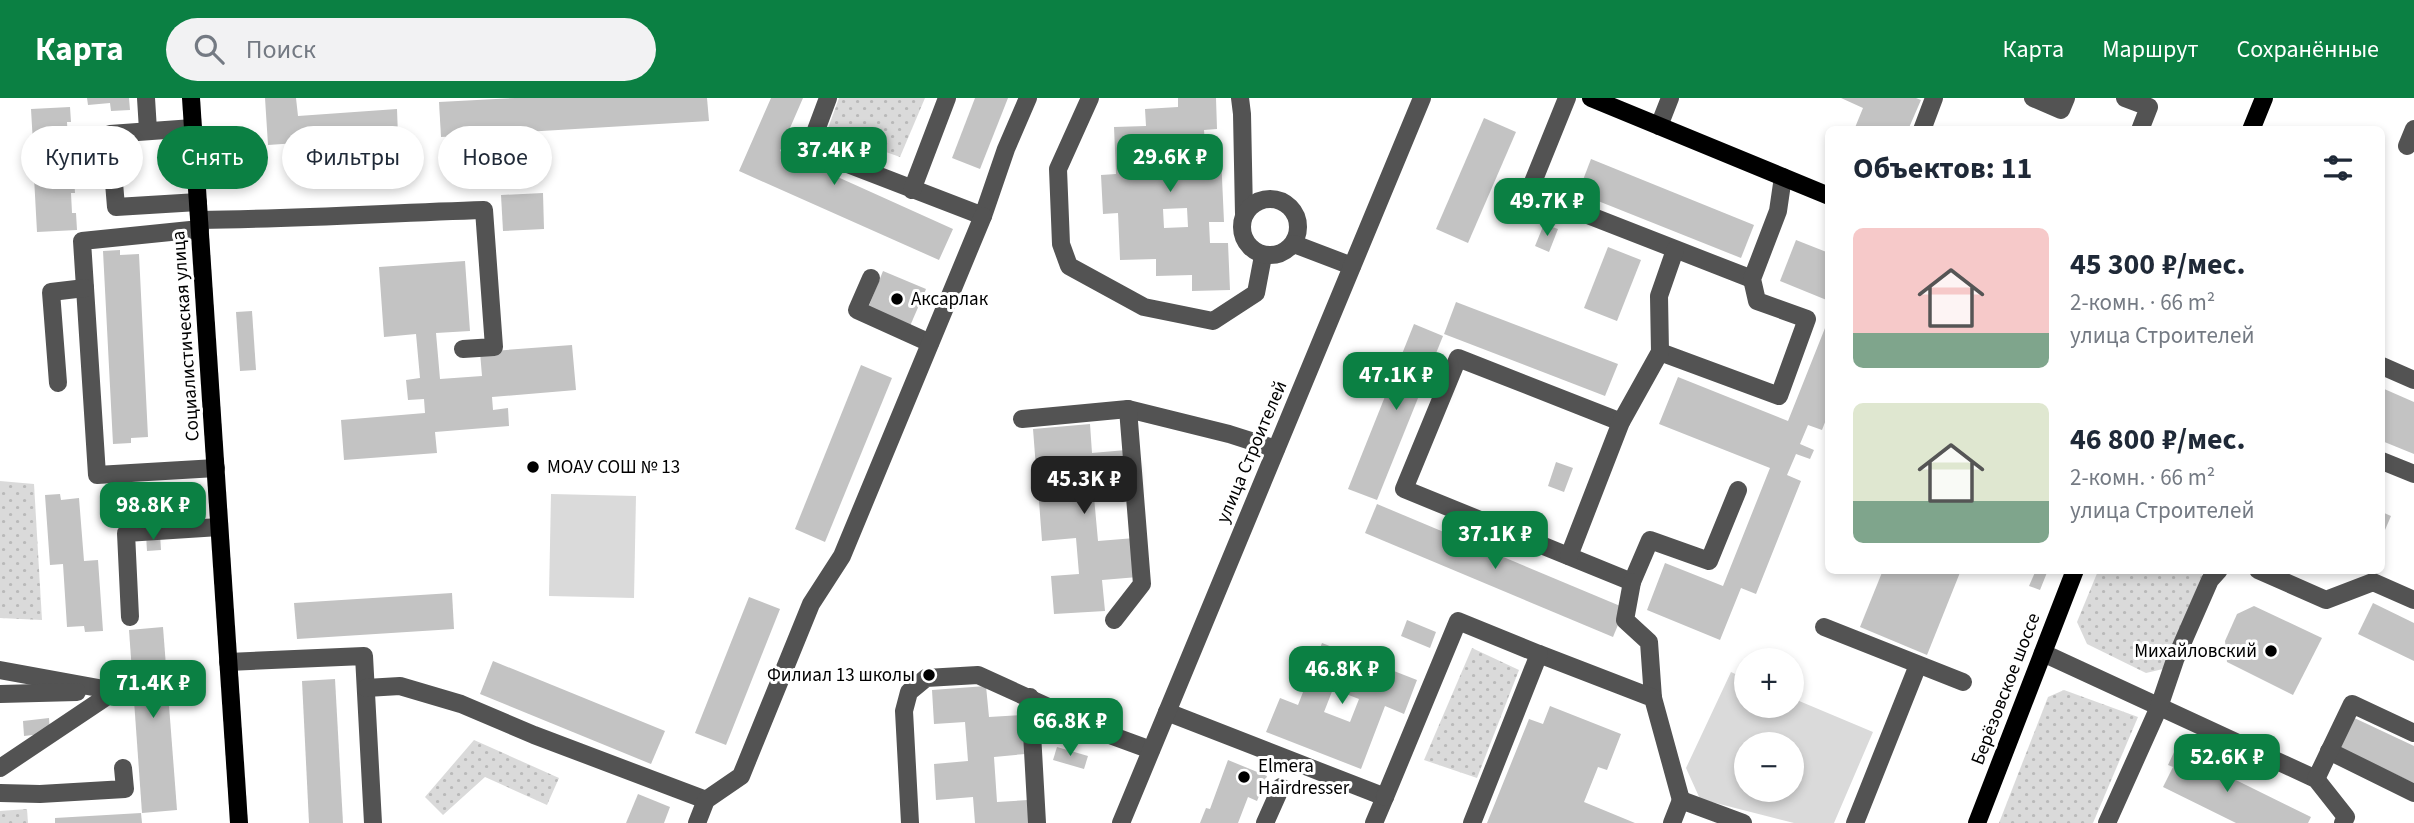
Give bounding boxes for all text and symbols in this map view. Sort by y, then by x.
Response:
search box [166,18,656,81]
text: Карта [35,26,124,73]
icon: search [190,30,228,68]
text: Поиск [246,31,316,68]
text: Карта [2003,32,2064,67]
text: Маршрут [2102,32,2198,67]
text: Сохранённые [2236,32,2379,67]
chip: Купить [21,126,143,189]
chip: Снять [157,126,268,189]
chip: Фильтры [282,126,424,189]
chip: Новое [438,126,552,189]
pin: 37.4K ₽ [769,127,899,187]
text: 37.4K ₽ [797,133,871,166]
pin: 29.6K ₽ [1105,134,1235,194]
text: 29.6K ₽ [1133,140,1207,173]
text: Объектов: 11 [1853,147,2032,190]
icon: filters [2319,149,2357,187]
pin: 49.7K ₽ [1482,178,1612,238]
text: 49.7K ₽ [1510,184,1584,217]
street label: Социалистическая улица [165,230,207,442]
text: 45 300 ₽/мес. [2070,243,2246,286]
icon: home [1909,256,1993,340]
place label: Аксарлак [911,286,989,313]
text: 2-комн. · 66 m² [2070,286,2215,319]
marker: Аксарлак [889,291,905,307]
text: улица Строителей [2070,319,2255,352]
pin: 47.1K ₽ [1331,352,1461,412]
text: 47.1K ₽ [1359,358,1433,391]
street label: улица Строителей [1210,377,1294,527]
text: 46 800 ₽/мес. [2070,418,2246,461]
icon: home [1909,431,1993,515]
place label: МОАУ СОШ № 13 [547,454,680,481]
pin: 45.3K ₽ [1019,456,1149,516]
marker: МОАУ СОШ № 13 [525,459,541,475]
text: 2-комн. · 66 m² [2070,461,2215,494]
text: 45.3K ₽ [1047,462,1121,495]
pin: 98.8K ₽ [88,482,218,542]
text: 98.8K ₽ [116,488,190,521]
text: улица Строителей [2070,494,2255,527]
pin: 37.1K ₽ [1430,512,1560,571]
text: 37.1K ₽ [1458,517,1532,550]
street label: Берёзовское шоссе [1965,609,2047,769]
place label: Михайловский [2134,638,2257,665]
marker: Михайловский [2263,643,2279,659]
pin: 46.8K ₽ [1277,646,1407,706]
map controls [1734,648,1804,802]
button: + [1734,648,1804,718]
text: 46.8K ₽ [1305,652,1379,685]
pin: 71.4K ₽ [88,660,218,720]
place label: Филиал 13 школы [767,662,915,689]
text: 71.4K ₽ [116,666,190,699]
marker: Филиал 13 школы [921,667,937,683]
pin: 66.8K ₽ [1005,698,1135,758]
text: 66.8K ₽ [1033,704,1107,737]
button: − [1734,732,1804,802]
pin: 52.6K ₽ [2162,734,2292,794]
text: 52.6K ₽ [2190,740,2264,773]
place label: Elmera Hairdresser [1258,753,1350,802]
marker: Elmera Hairdresser [1236,769,1252,785]

